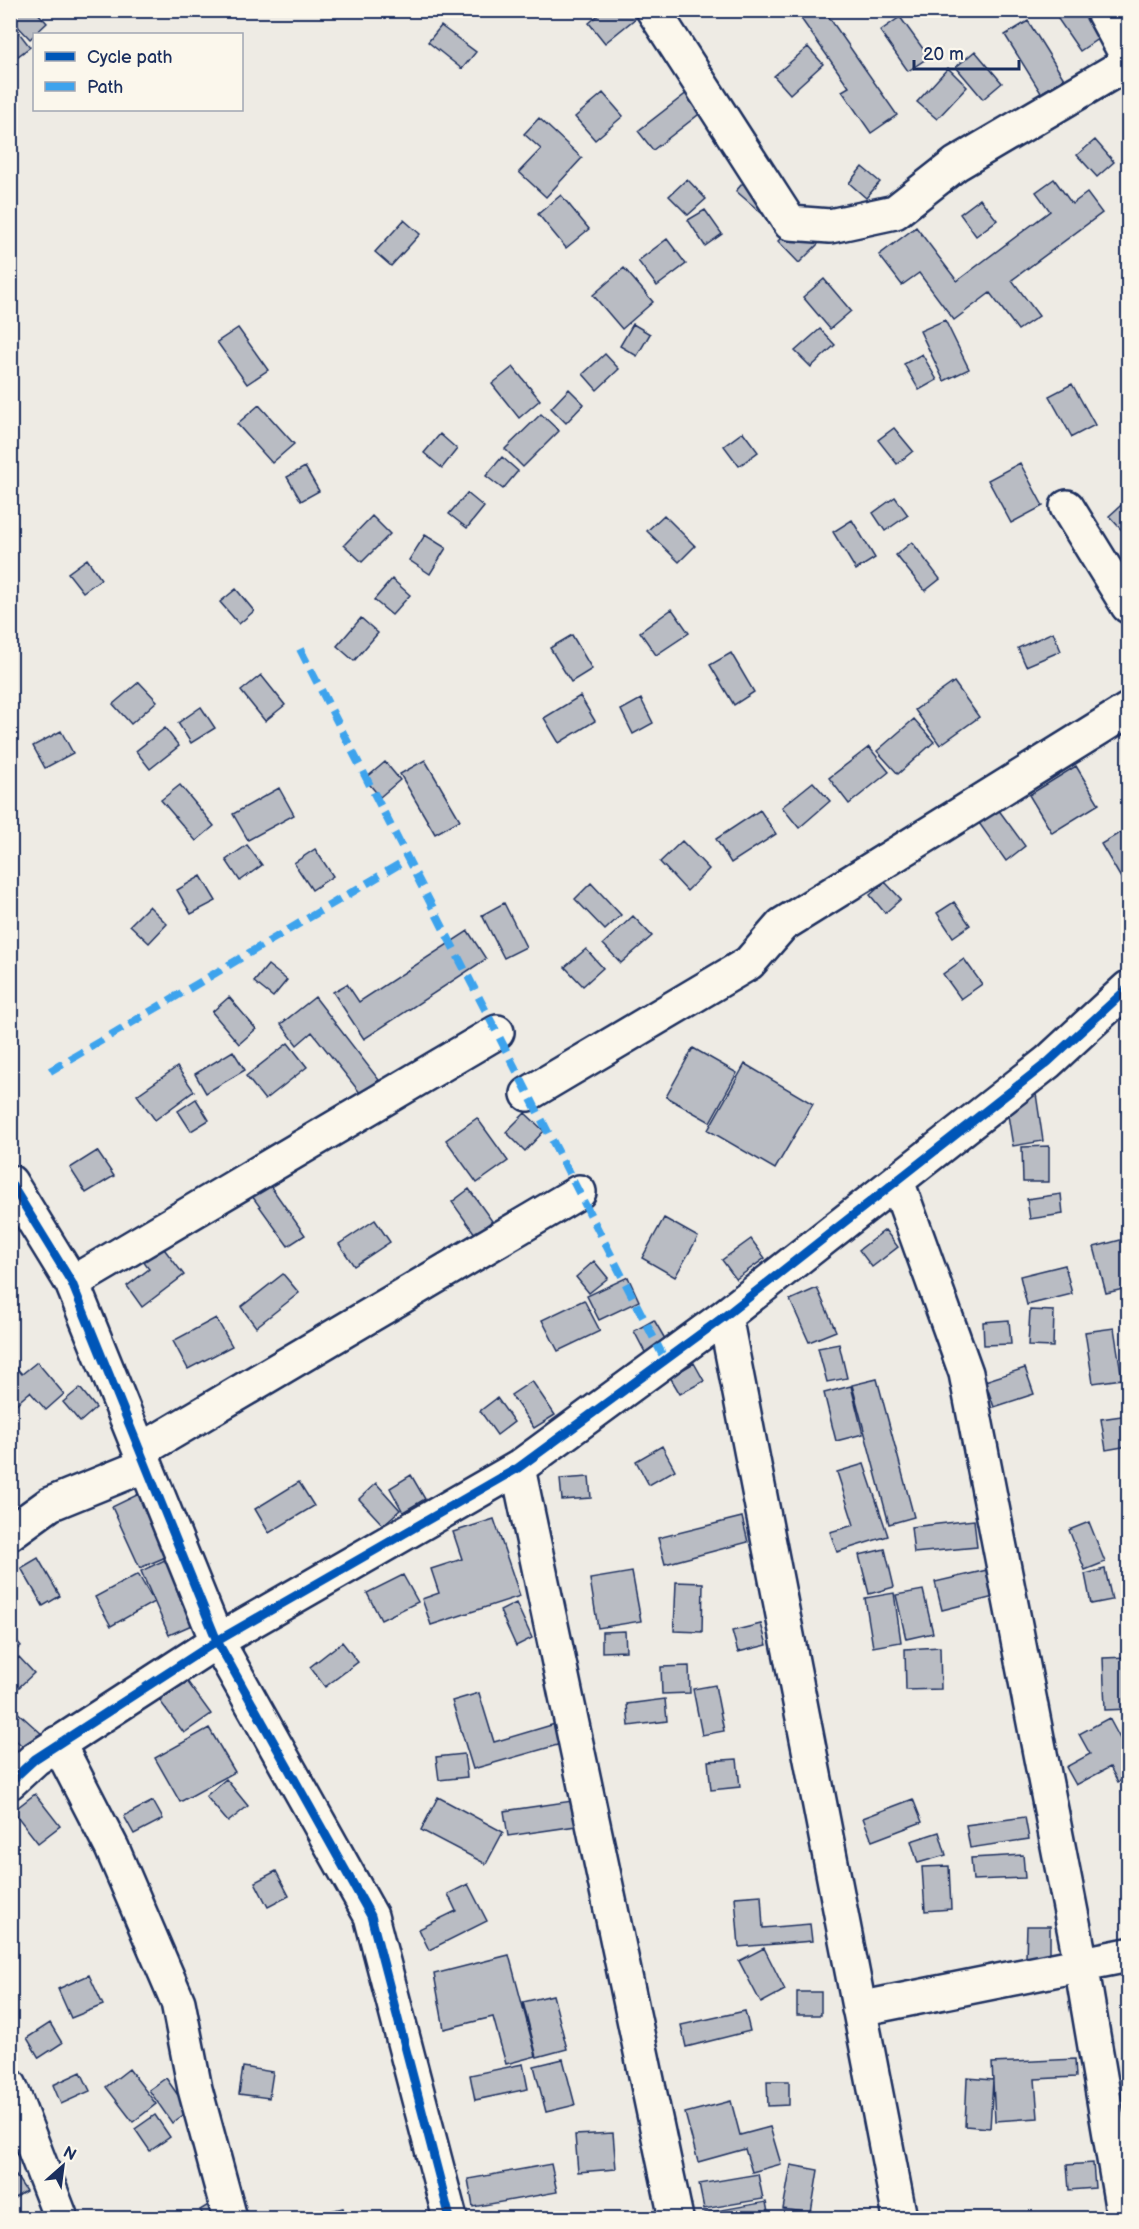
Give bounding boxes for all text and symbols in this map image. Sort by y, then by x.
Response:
legend [33,33,243,111]
scale bar [914,33,1019,71]
text: 20 m [923,44,964,65]
text: Cycle path [87,47,173,68]
text: Path [87,77,123,98]
north arrow [33,2136,93,2196]
text: N [60,2143,79,2165]

